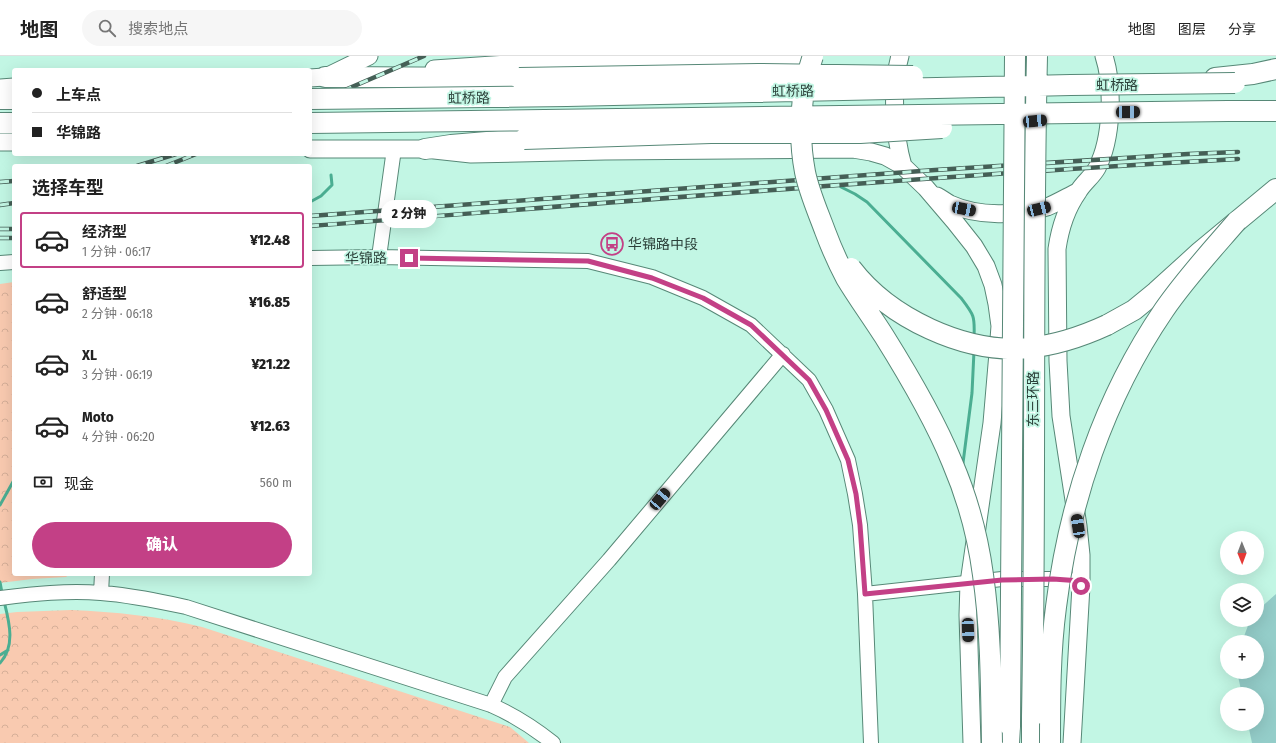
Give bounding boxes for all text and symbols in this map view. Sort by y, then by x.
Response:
search box [82,10,362,46]
icon: search [96,17,118,39]
text: 地图 [20,18,58,41]
text: 搜索地点 [128,20,188,38]
text: 地图 [1128,21,1156,38]
text: 图层 [1178,21,1206,38]
text: 分享 [1228,21,1256,38]
street label: 虹桥路 [1096,77,1138,94]
street label: 虹桥路 [772,83,814,100]
text: 上车点 [56,86,101,104]
street label: 虹桥路 [448,90,490,107]
car [1116,106,1140,118]
car [1023,114,1047,128]
text: 华锦路 [56,124,101,142]
text: 选择车型 [32,177,104,199]
callout: 2 分钟 [381,200,437,228]
car [1026,200,1052,218]
car [951,201,977,217]
text: 2 分钟 [392,206,426,221]
icon: car [34,222,70,258]
text: 经济型 [82,223,127,241]
text: ¥12.48 [250,231,290,249]
bus stop icon: 华锦路中段 [599,231,625,257]
place label: 华锦路中段 [628,236,698,253]
text: 1 分钟 · 06:17 [82,244,151,259]
route end [400,249,418,267]
street label: 华锦路 [345,250,387,267]
icon: car [34,284,70,320]
text: 舒适型 [82,285,127,303]
text: ¥16.85 [249,293,290,311]
text: 2 分钟 · 06:18 [82,306,153,321]
icon: car [34,346,70,382]
text: XL [82,346,97,364]
text: ¥21.22 [251,355,290,373]
text: 3 分钟 · 06:19 [82,367,153,382]
street label: 东三环路 [1025,371,1042,427]
icon: car [34,408,70,444]
text: Moto [82,408,114,426]
text: ¥12.63 [251,417,290,435]
text: 4 分钟 · 06:20 [82,429,155,444]
icon: cash [32,471,54,493]
text: 现金 [64,475,94,493]
text: 560 m [260,475,292,490]
car [648,486,672,512]
car [1070,513,1086,539]
button: 确认 [32,522,292,568]
north arrow [1220,531,1264,575]
map controls [1220,531,1264,731]
route start [1072,577,1090,595]
button: layers [1220,583,1264,627]
car [962,618,974,642]
button: + [1220,635,1264,679]
button: − [1220,687,1264,731]

